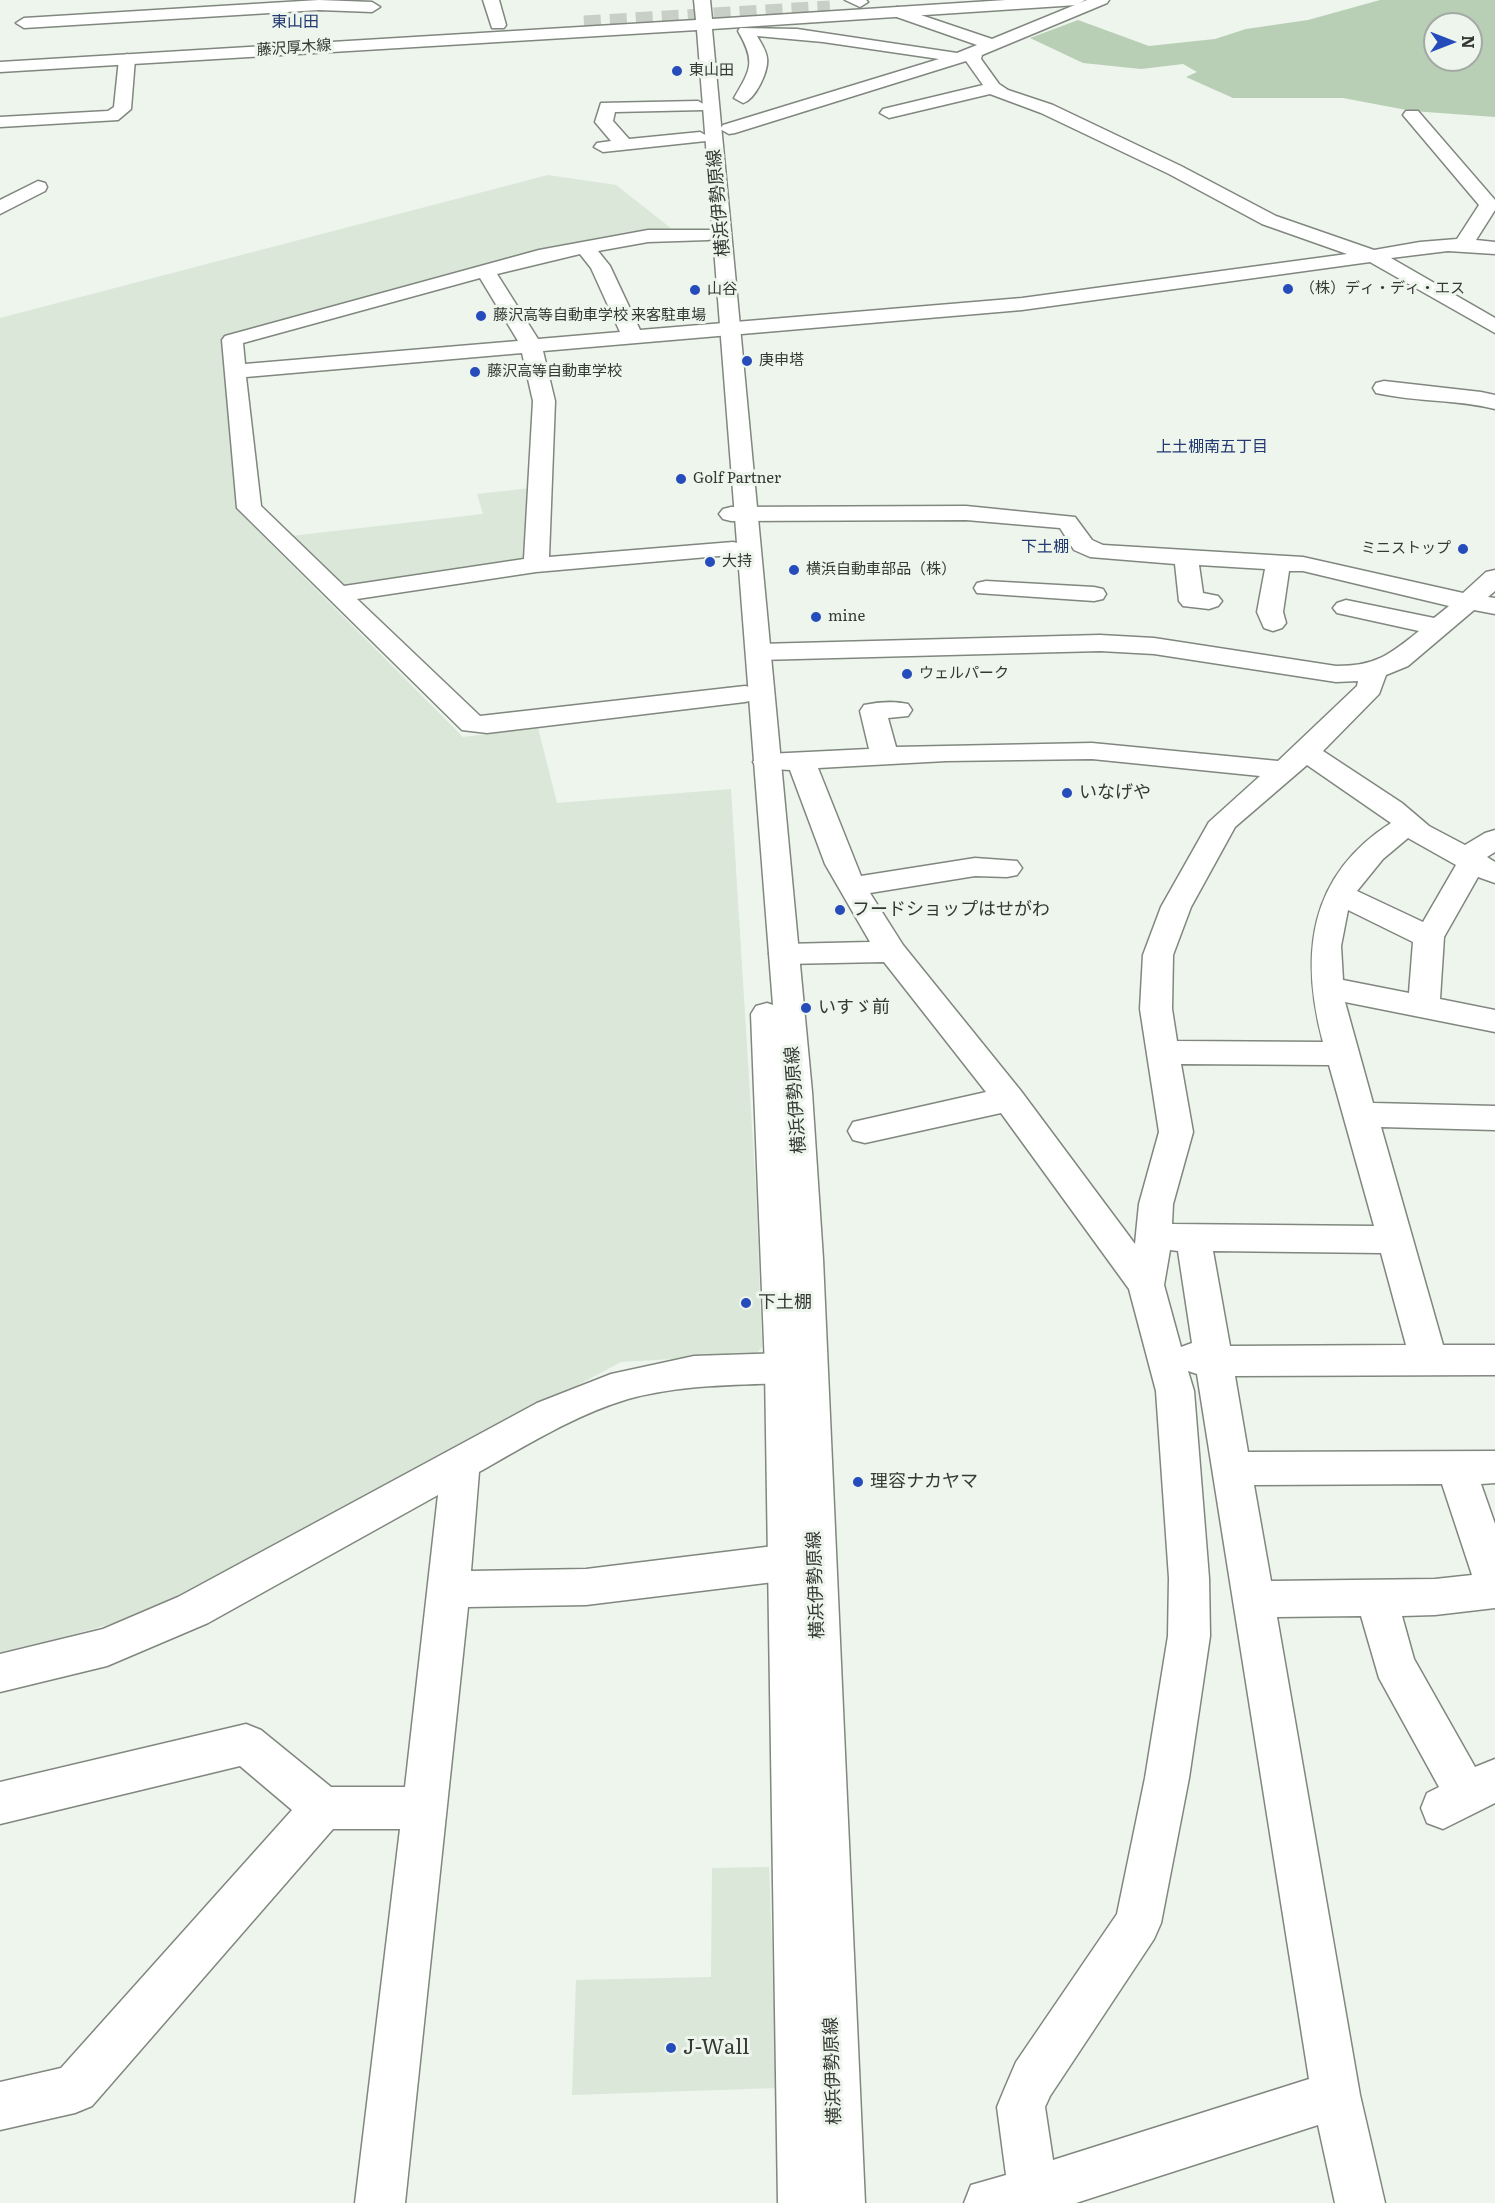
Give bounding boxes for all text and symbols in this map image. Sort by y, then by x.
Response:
district label: 東山田 [271,12,319,32]
north arrow [1423,12,1483,72]
text: N [1457,35,1481,49]
street label: 藤沢厚木線 [256,36,332,60]
place label: 東山田 [689,62,734,80]
marker: 東山田 [670,64,684,78]
street label: 横浜伊勢原線 [704,148,734,258]
place label: （株）ディ・ディ・エス [1300,280,1465,298]
place label: 山谷 [707,281,737,299]
marker: （株）ディ・ディ・エス [1281,282,1295,296]
marker: 山谷 [688,283,702,297]
place label: 藤沢高等自動車学校 来客駐車場 [493,307,706,325]
marker: 藤沢高等自動車学校 来客駐車場 [474,309,488,323]
place label: 庚申塔 [759,352,804,370]
marker: 庚申塔 [740,354,754,368]
place label: 藤沢高等自動車学校 [487,363,622,381]
marker: 藤沢高等自動車学校 [468,365,482,379]
district label: 上土棚南五丁目 [1156,437,1268,457]
place label: Golf Partner [693,470,781,488]
marker: Golf Partner [674,472,688,486]
district label: 下土棚 [1021,537,1069,557]
place label: ミニストップ [1361,540,1451,558]
marker: ミニストップ [1456,542,1470,556]
place label: 大持 [722,553,752,571]
marker: 大持 [703,555,717,569]
place label: 横浜自動車部品（株） [806,561,956,579]
marker: 横浜自動車部品（株） [787,563,801,577]
place label: mine [828,608,865,626]
marker: mine [809,610,823,624]
place label: ウェルパーク [919,665,1009,683]
marker: ウェルパーク [900,667,914,681]
place label: いなげや [1079,782,1151,804]
marker: いなげや [1060,786,1074,800]
place label: フードショップはせがわ [852,899,1050,921]
marker: フードショップはせがわ [833,903,847,917]
place label: いすゞ前 [818,997,890,1019]
marker: いすゞ前 [799,1001,813,1015]
street label: 横浜伊勢原線 [781,1045,811,1155]
place label: 下土棚 [758,1292,812,1314]
marker: 下土棚 [739,1296,753,1310]
place label: 理容ナカヤマ [870,1471,978,1493]
marker: 理容ナカヤマ [851,1475,865,1489]
street label: 横浜伊勢原線 [803,1531,829,1639]
street label: 横浜伊勢原線 [820,2017,846,2125]
place label: J-Wall [683,2035,749,2061]
marker: J-Wall [664,2041,678,2055]

